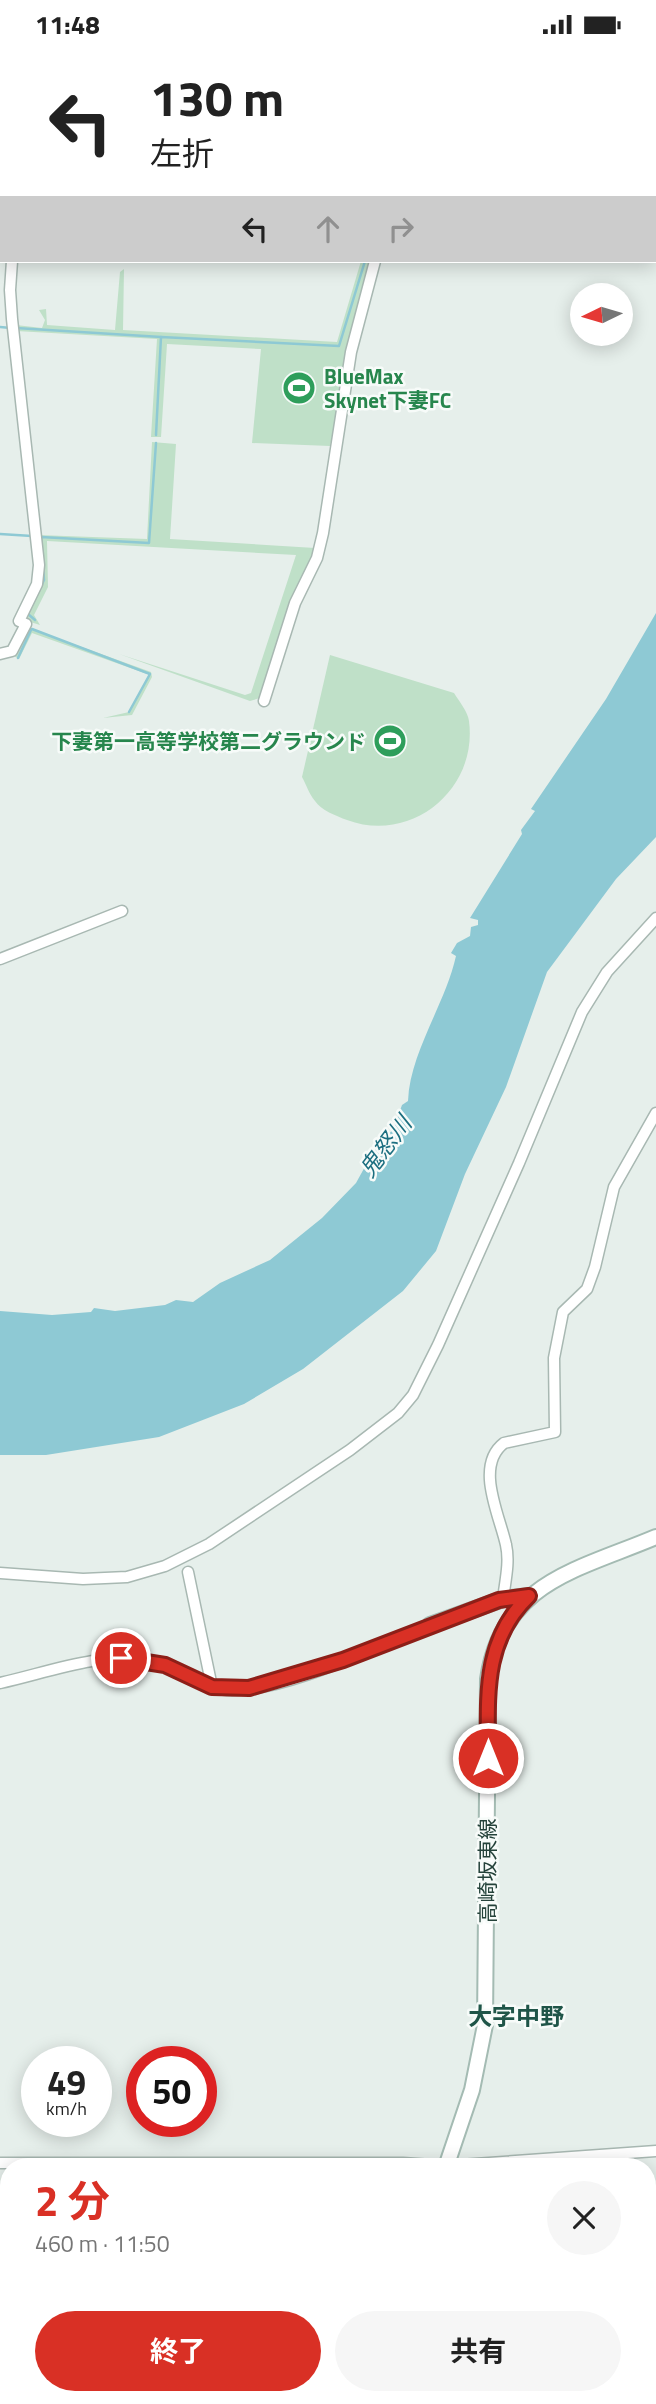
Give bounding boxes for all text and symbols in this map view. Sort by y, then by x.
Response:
text: 11:48 [35,5,100,44]
text: 130 m [150,60,284,135]
icon: left [35,77,126,168]
text: 左折 [150,129,214,177]
icon: left [236,210,274,248]
icon: ahead [309,210,347,248]
icon: right [382,210,420,248]
north arrow [570,283,634,347]
map controls [570,283,633,346]
place label: BlueMax Skynet下妻FC [324,360,451,416]
sports icon: BlueMax Skynet下妻FC [280,369,318,407]
sports icon: 下妻第一高等学校第二グラウンド [371,722,409,760]
place label: 下妻第一高等学校第二グラウンド [51,725,366,757]
water label: 鬼怒川 [350,1106,422,1184]
pin [91,1628,151,1688]
icon: arrive [102,1639,140,1677]
position arrow [451,1721,525,1795]
street label: 高崎坂東線 [471,1819,503,1924]
district label: 大字中野 [468,1998,564,2034]
speed limit sign: 50 [126,2046,217,2137]
text: 49 [47,2055,86,2109]
text: km/h [46,2095,87,2122]
text: 2 分 [35,2168,110,2232]
button: close [547,2181,621,2255]
text: 460 m · 11:50 [35,2226,170,2261]
button: 終了 [35,2311,321,2391]
button: 共有 [335,2311,621,2391]

